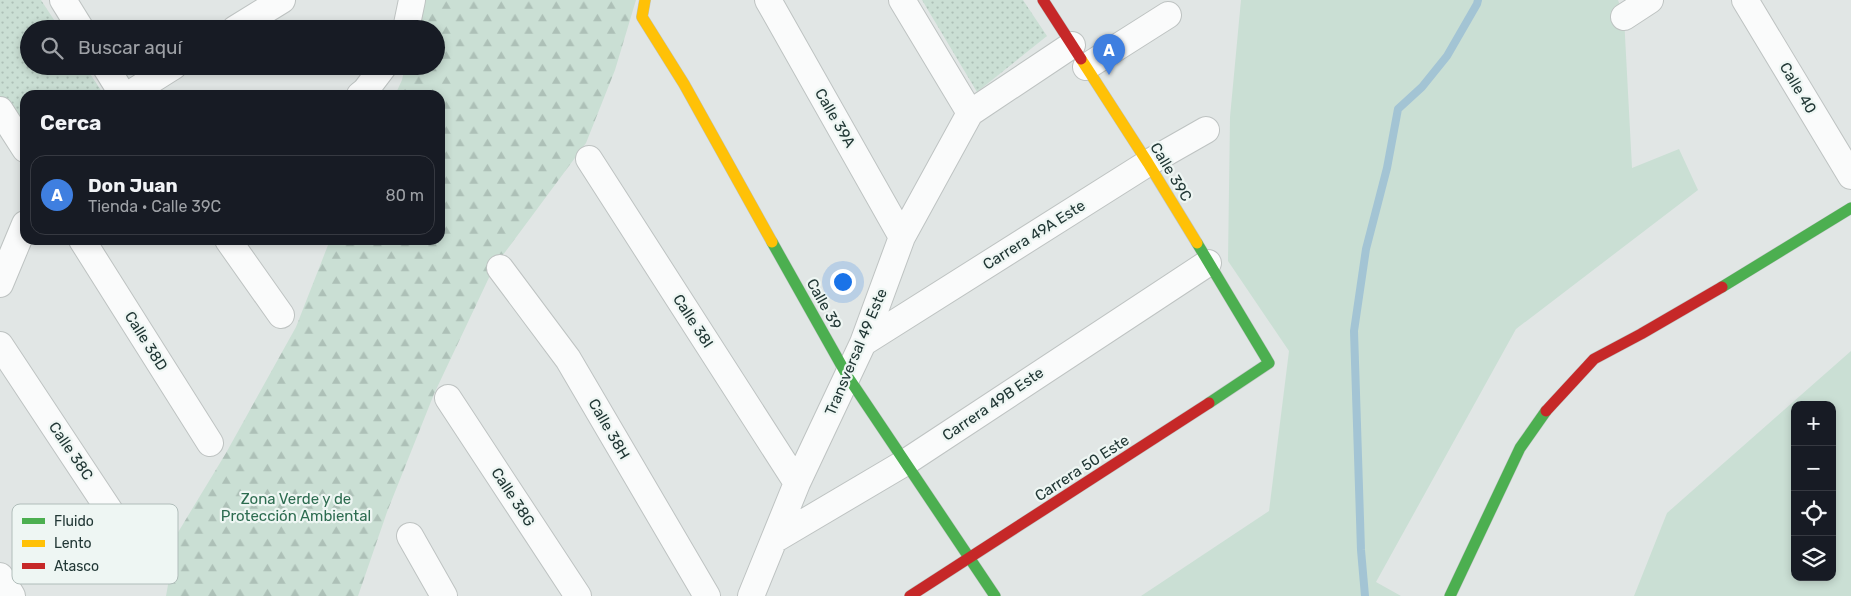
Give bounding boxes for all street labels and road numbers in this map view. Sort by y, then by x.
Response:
street label: Calle 40 [1776,59,1820,117]
street label: Calle 39A [811,85,859,151]
street label: Calle 39C [1146,139,1196,205]
street label: Carrera 49A Este [979,196,1089,274]
street label: Calle 39 [803,275,845,333]
street label: Transversal 49 Este [821,286,891,418]
street label: Calle 38I [669,291,717,351]
street label: Calle 38D [121,308,171,374]
street label: Carrera 49B Este [939,363,1047,445]
street label: Calle 38H [584,396,634,462]
street label: Calle 38C [45,419,97,483]
street label: Carrera 50 Este [1032,431,1132,505]
street label: Calle 38G [487,464,539,530]

